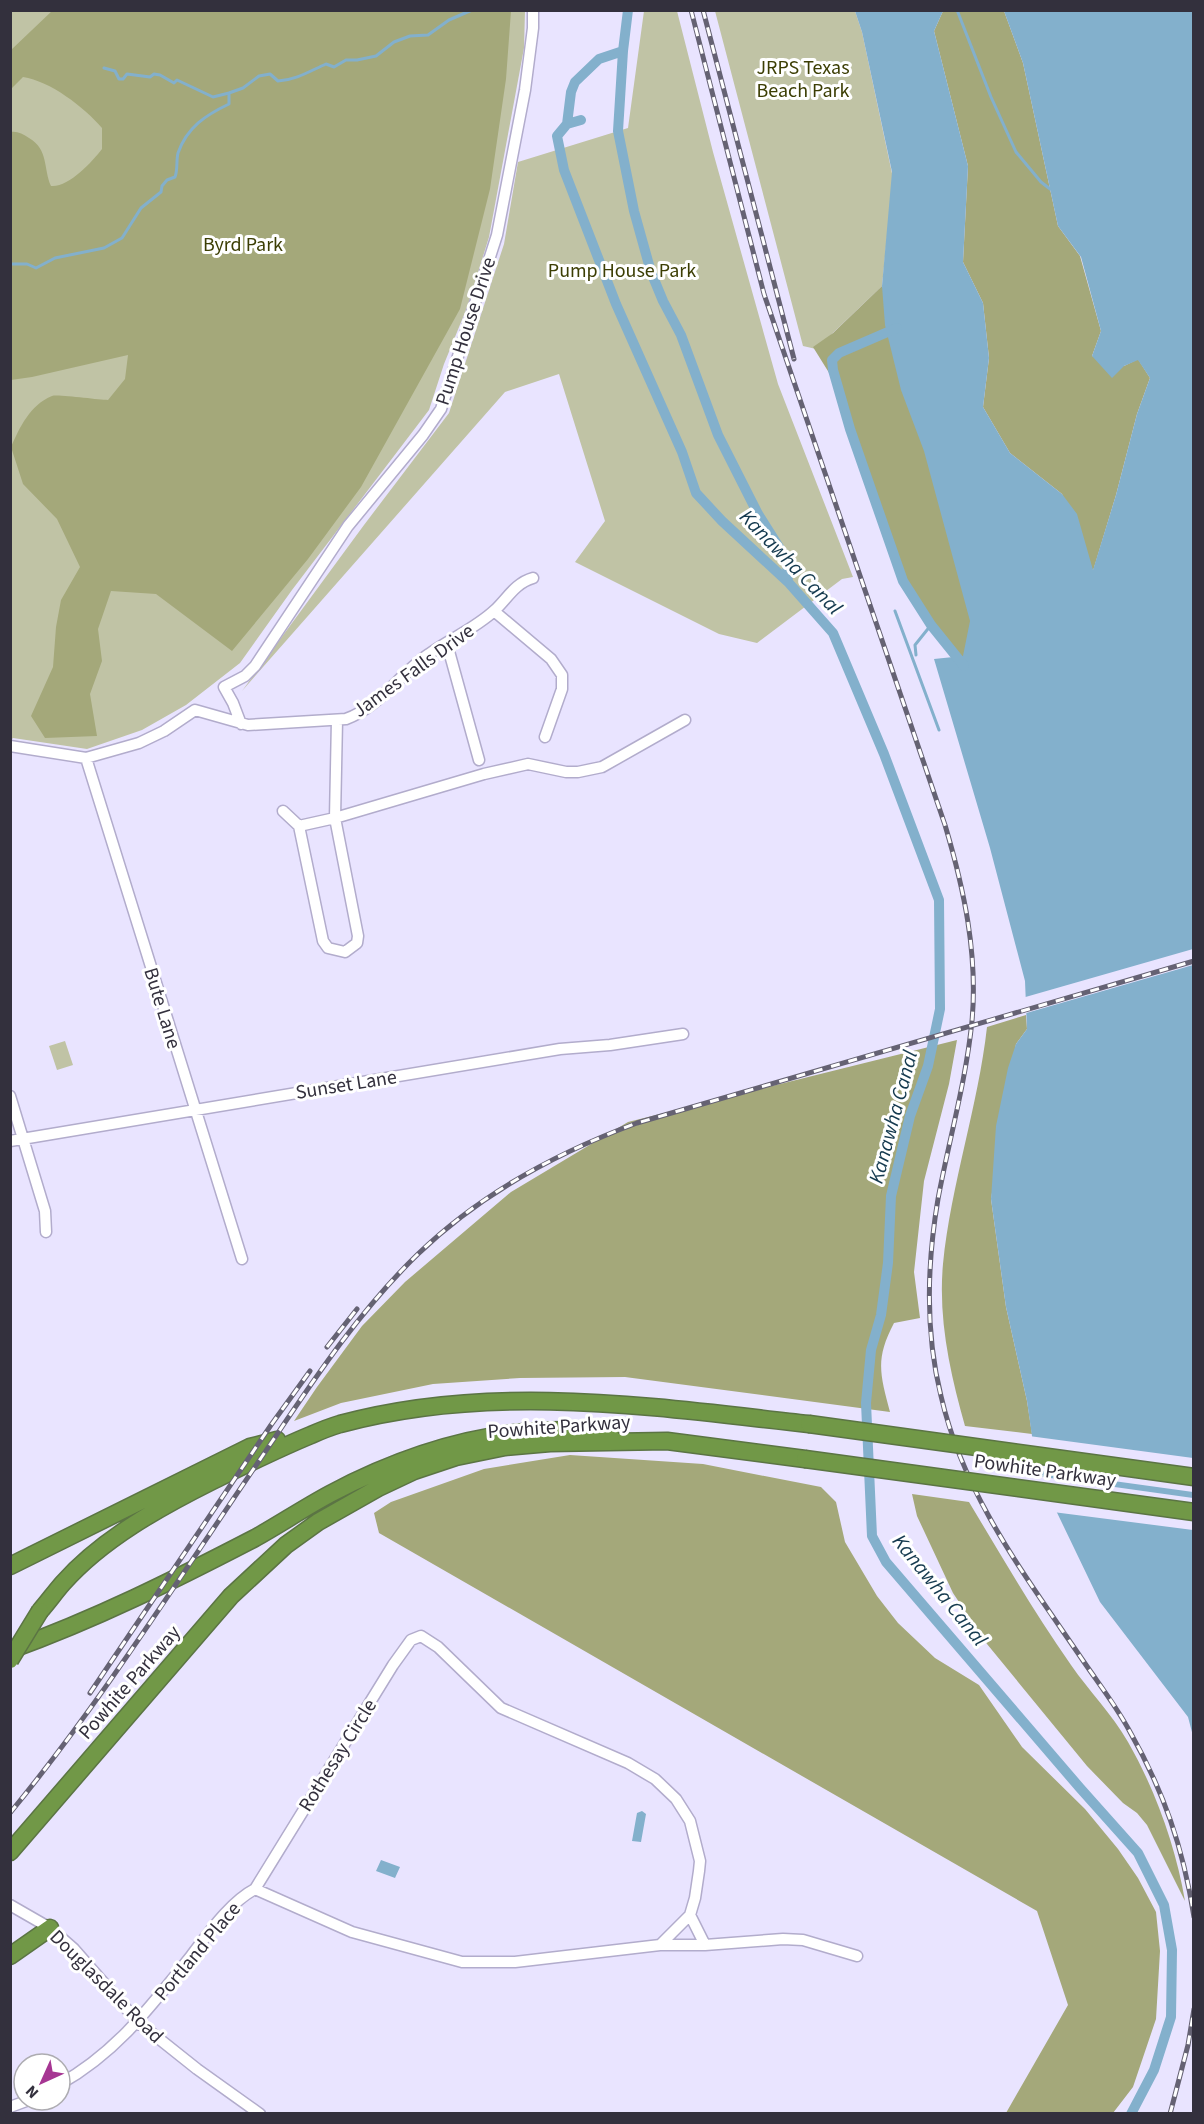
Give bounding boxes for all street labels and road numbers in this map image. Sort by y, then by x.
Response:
street label: Pump House Drive [429,254,503,409]
street label: James Falls Drive [347,617,480,724]
street label: Bute Lane [136,964,188,1052]
street label: Sunset Lane [294,1063,399,1107]
street label: Powhite Parkway [487,1408,632,1446]
street label: Powhite Parkway [972,1447,1118,1495]
street label: Powhite Parkway [72,1619,188,1746]
street label: Rothesay Circle [292,1694,384,1817]
street label: Portland Place [148,1896,248,2007]
street label: Douglasdale Road [43,1923,170,2050]

